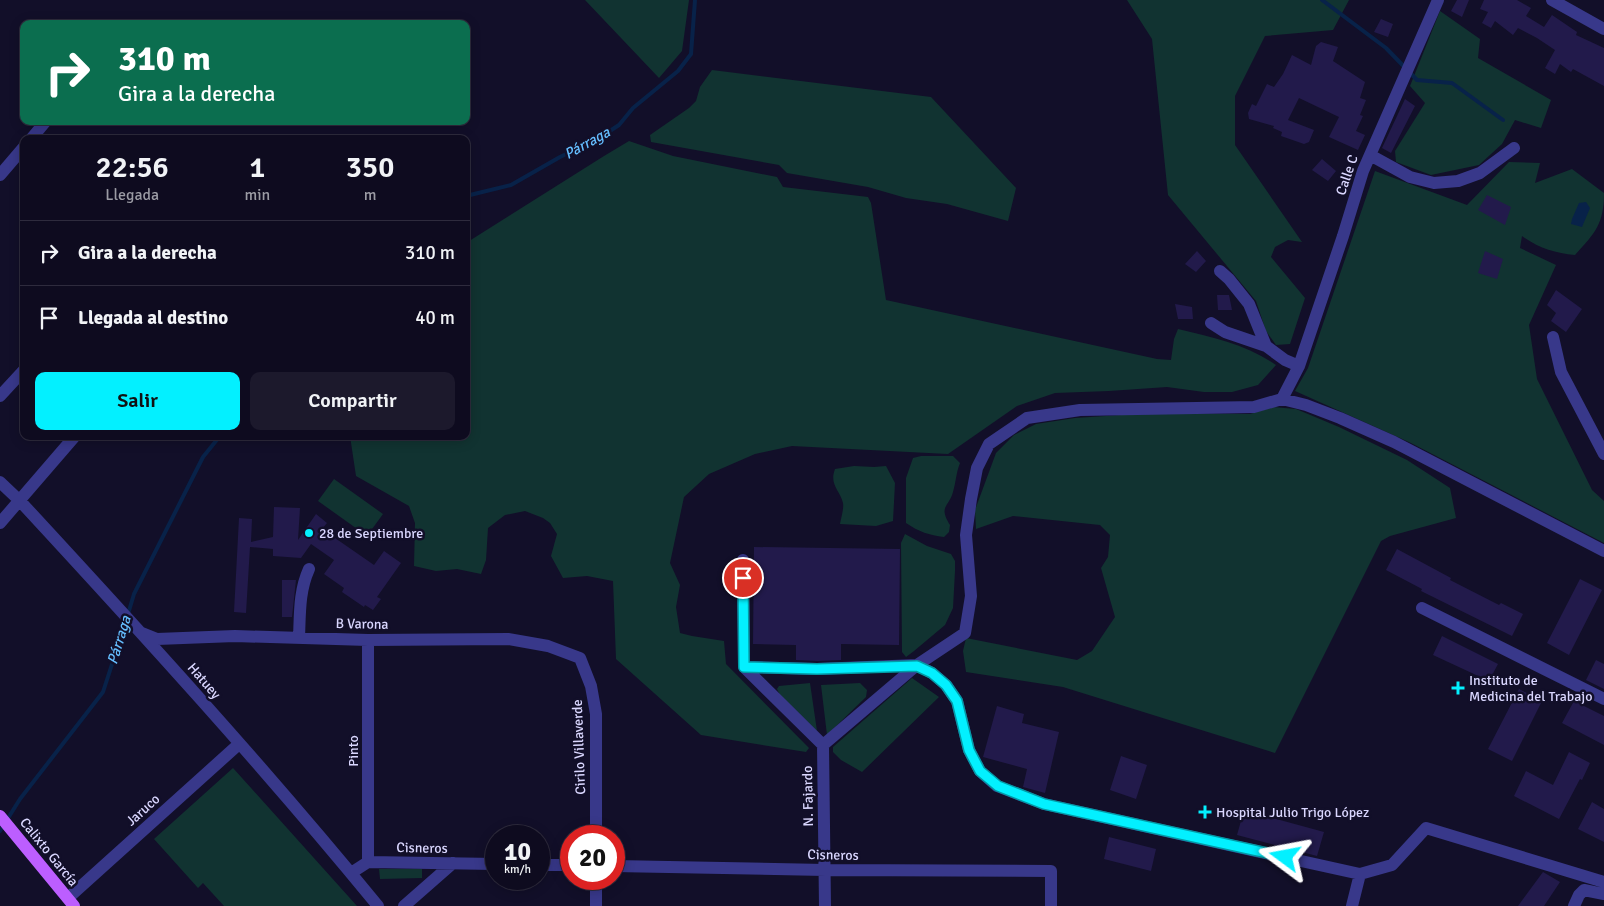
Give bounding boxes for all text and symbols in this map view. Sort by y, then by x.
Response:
text: 310 m [118,37,211,80]
icon: right [35,40,100,105]
text: Gira a la derecha [118,80,275,107]
water label: Párraga [561,123,613,163]
text: 22:56 [96,149,169,186]
text: 1 [249,149,265,186]
text: 350 [346,149,394,186]
street label: Calle C [1332,152,1362,198]
text: Llegada [105,185,159,205]
text: min [244,185,270,205]
text: m [364,185,376,205]
icon: right [35,239,63,267]
text: Gira a la derecha [78,241,217,265]
text: 310 m [405,241,455,265]
icon: arrive [35,304,63,332]
text: Llegada al destino [78,306,228,330]
text: 40 m [415,306,455,330]
button: Salir [35,372,240,430]
button: Compartir [250,372,455,430]
place label: 28 de Septiembre [319,525,423,542]
marker: 28 de Septiembre [303,527,315,539]
pin [722,557,764,599]
icon: arrive [729,564,757,592]
water label: Párraga [103,613,135,666]
street label: B Varona [335,615,389,633]
street label: Hatuey [184,659,225,703]
place label: Instituto de Medicina del Trabajo [1469,672,1593,705]
marker: Instituto de Medicina del Trabajo [1451,681,1465,695]
street label: Cirilo Villaverde [569,699,589,795]
street label: Pinto [345,735,362,767]
street label: N. Fajardo [799,765,817,827]
street label: Jaruco [123,790,163,830]
place label: Hospital Julio Trigo López [1216,804,1369,821]
marker: Hospital Julio Trigo López [1198,805,1212,819]
street label: Calixto García [16,814,82,890]
speed limit sign: 20 [560,825,625,890]
position arrow [1258,830,1310,882]
text: 10 [504,836,531,867]
street label: Cisneros [396,839,448,857]
street label: Cisneros [807,846,859,864]
text: km/h [504,862,531,877]

